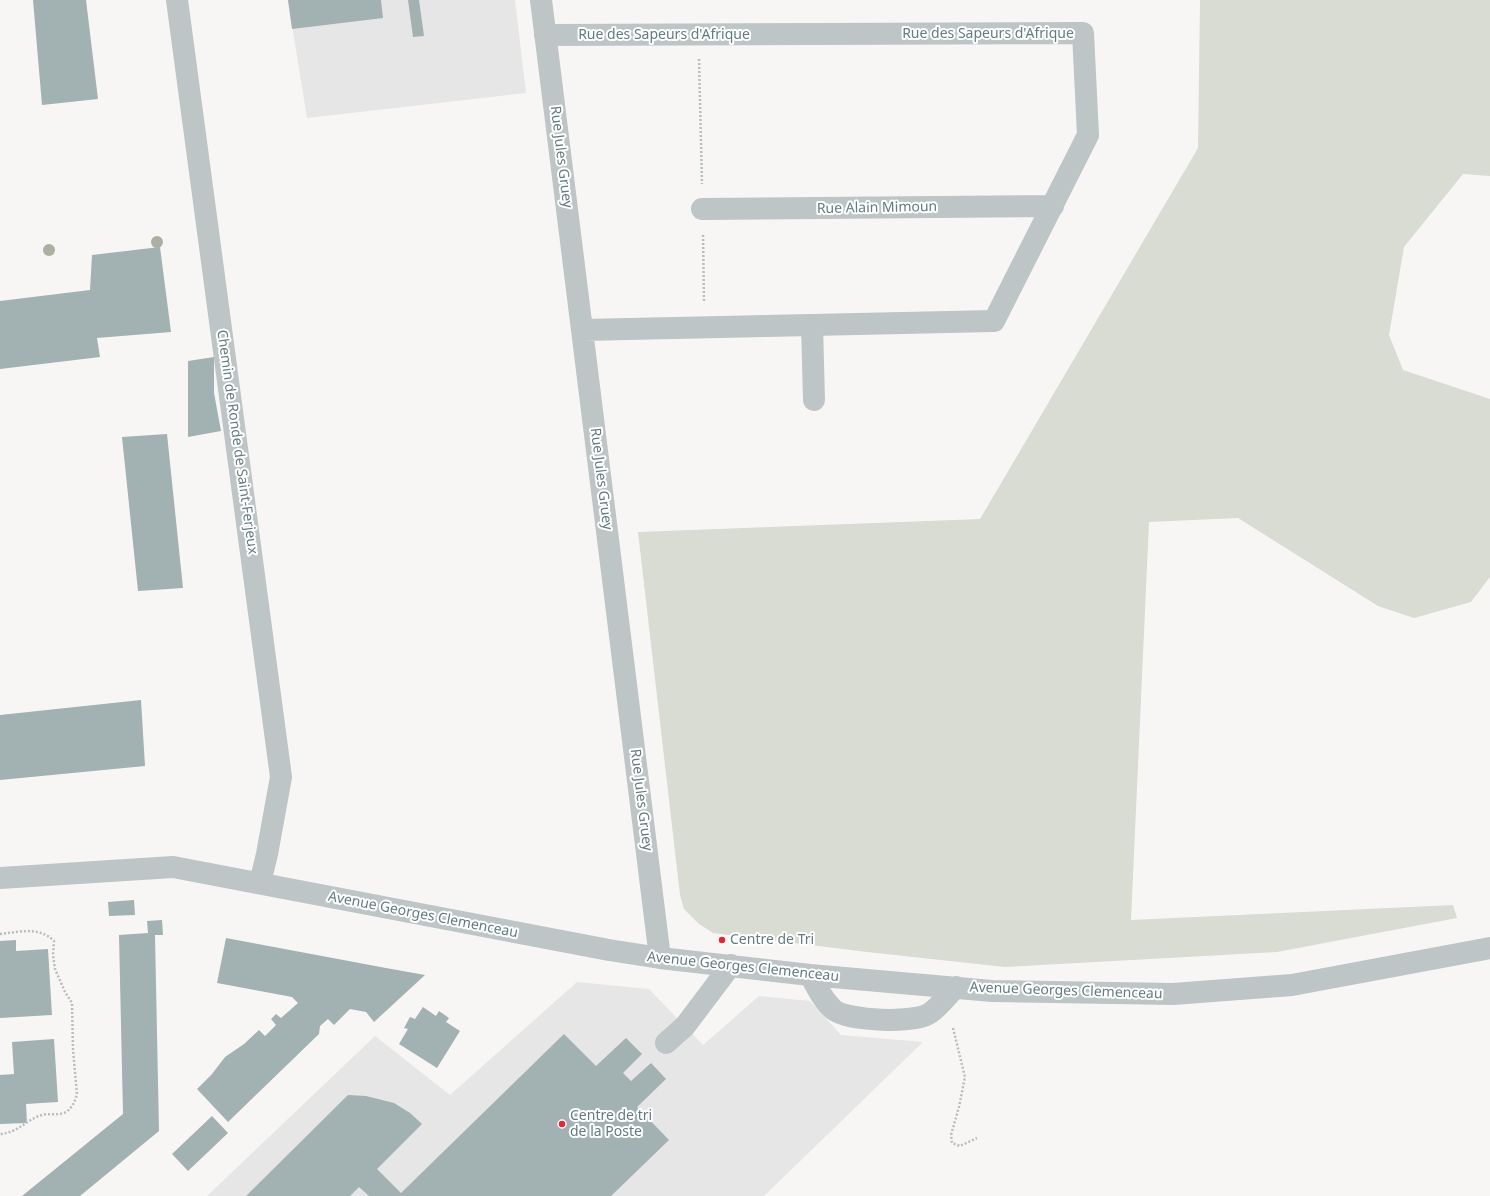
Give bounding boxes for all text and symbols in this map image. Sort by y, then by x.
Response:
street label: Rue des Sapeurs d'Afrique [902,26,1074,42]
street label: Rue des Sapeurs d'Afrique [578,27,750,43]
street label: Rue Jules Gruey [546,105,576,209]
street label: Rue Alain Mimoun [817,199,937,217]
street label: Chemin de Ronde de Saint-Ferjeux [213,329,261,555]
street label: Rue Jules Gruey [586,427,616,531]
street label: Rue Jules Gruey [626,748,656,852]
street label: Avenue Georges Clemenceau [327,888,519,942]
place label: Centre de Tri [730,932,814,948]
marker: Centre de Tri [717,935,727,945]
street label: Avenue Georges Clemenceau [646,949,840,985]
street label: Avenue Georges Clemenceau [969,979,1163,1003]
place label: Centre de tri de la Poste [570,1108,652,1140]
marker: Centre de tri de la Poste [557,1119,567,1129]

